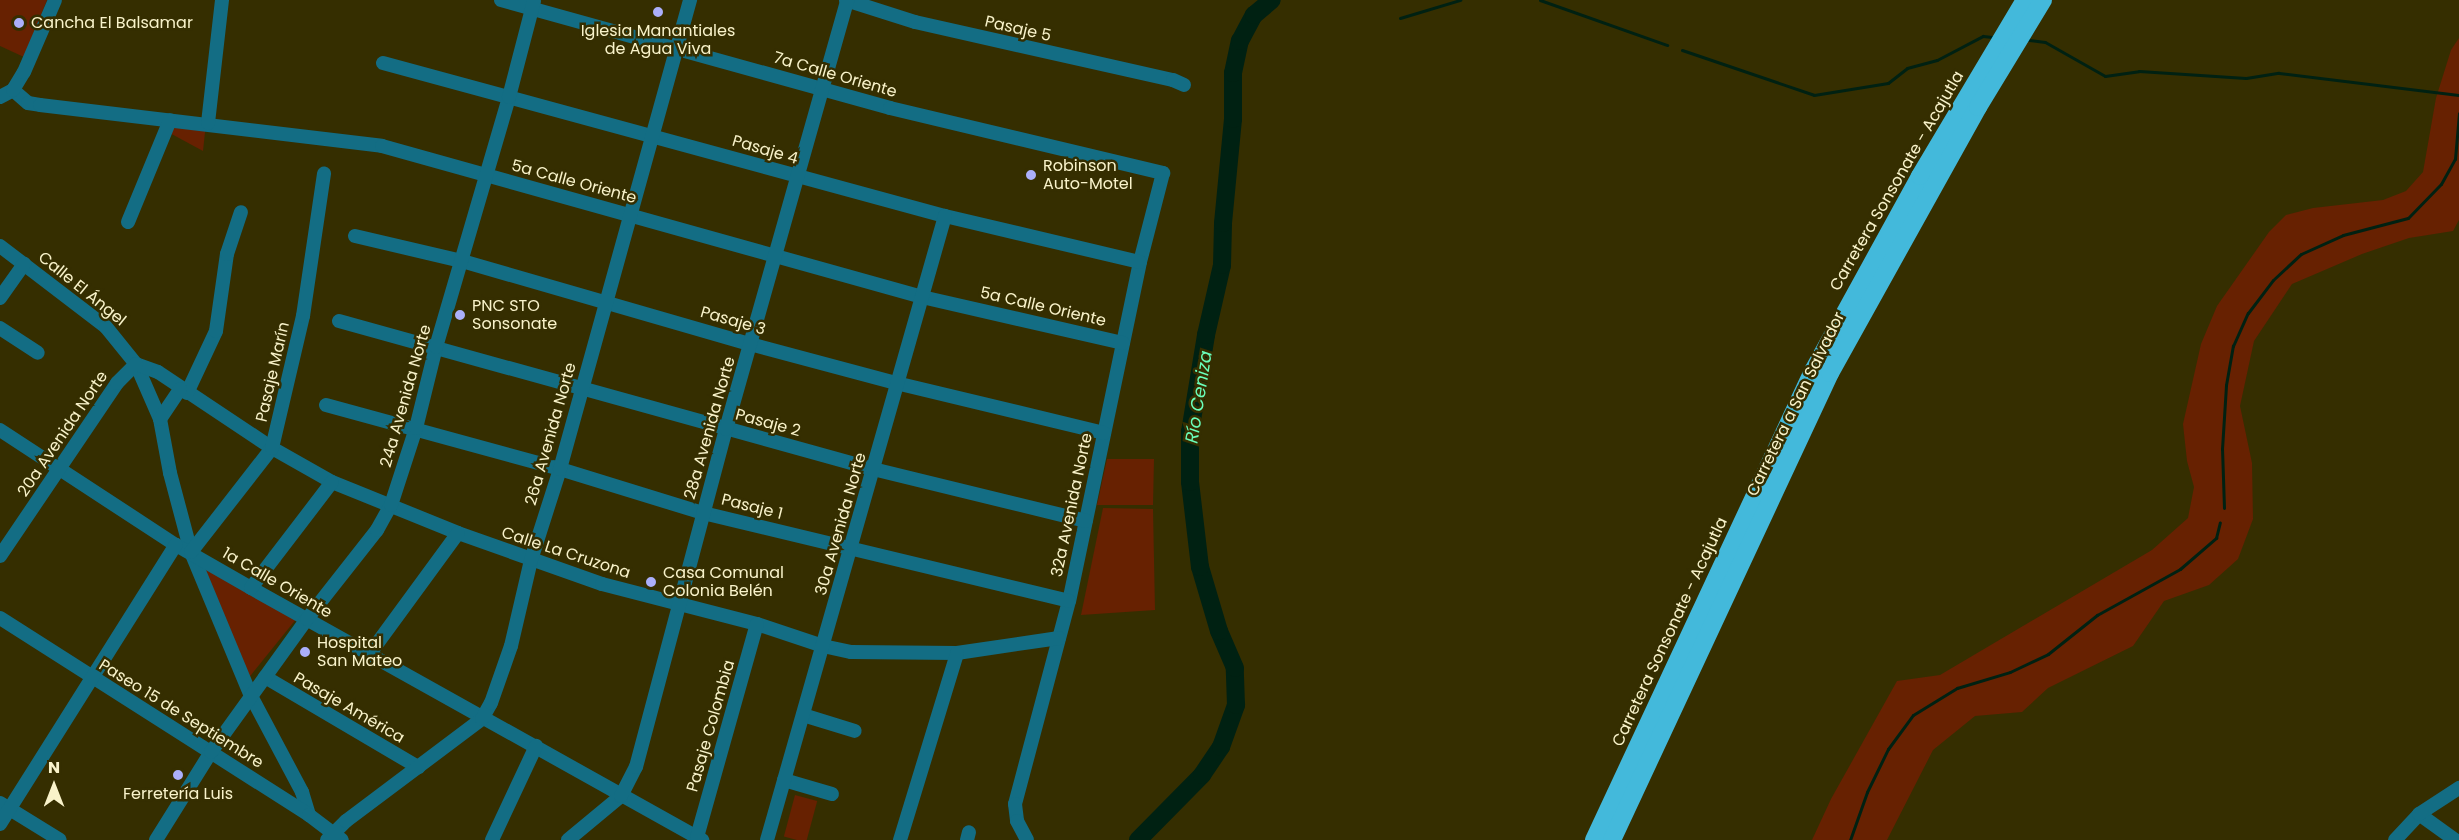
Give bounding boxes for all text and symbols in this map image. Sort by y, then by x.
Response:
marker: Iglesia Manantiales de Agua Viva [651,5,665,19]
street label: Pasaje 5 [983,12,1053,46]
place label: Cancha El Balsamar [31,13,193,33]
marker: Cancha El Balsamar [12,16,26,30]
place label: Iglesia Manantiales de Agua Viva [581,21,735,59]
street label: 7a Calle Oriente [771,48,899,102]
street label: Carretera Sonsonate - Acajutla [1826,68,1968,294]
street label: Pasaje 4 [730,131,800,169]
street label: 5a Calle Oriente [509,156,639,208]
place label: Robinson Auto-Motel [1043,156,1133,194]
marker: Robinson Auto-Motel [1024,168,1038,182]
street label: Calle El Ángel [34,248,130,330]
street label: 5a Calle Oriente [978,283,1108,331]
place label: PNC STO Sonsonate [472,296,557,334]
street label: Pasaje 3 [698,303,768,339]
marker: PNC STO Sonsonate [453,308,467,322]
street label: Carretera a San Salvador [1743,309,1849,499]
street label: Pasaje Marín [252,320,294,424]
street label: 24a Avenida Norte [376,323,436,469]
water label: Río Ceniza [1181,349,1217,445]
street label: 28a Avenida Norte [680,355,740,501]
street label: 26a Avenida Norte [521,361,581,507]
street label: 20a Avenida Norte [14,368,112,500]
street label: Pasaje 2 [733,405,803,441]
street label: 32a Avenida Norte [1047,431,1097,579]
street label: 30a Avenida Norte [811,450,871,598]
street label: Pasaje 1 [719,490,785,524]
street label: Carretera Sonsonate - Acajutla [1608,514,1732,750]
street label: Calle La Cruzona [499,523,633,583]
street label: 1a Calle Oriente [219,544,335,622]
place label: Casa Comunal Colonia Belén [663,563,784,601]
marker: Casa Comunal Colonia Belén [644,575,658,589]
place label: Hospital San Mateo [317,633,402,671]
marker: Hospital San Mateo [298,645,312,659]
street label: Paseo 15 de Septiembre [95,655,267,773]
street label: Pasaje Colombia [683,658,739,794]
street label: Pasaje América [290,668,408,748]
north arrow [24,756,84,816]
text: N [48,756,60,779]
marker: Ferretería Luis [171,768,185,782]
place label: Ferretería Luis [123,784,233,804]

